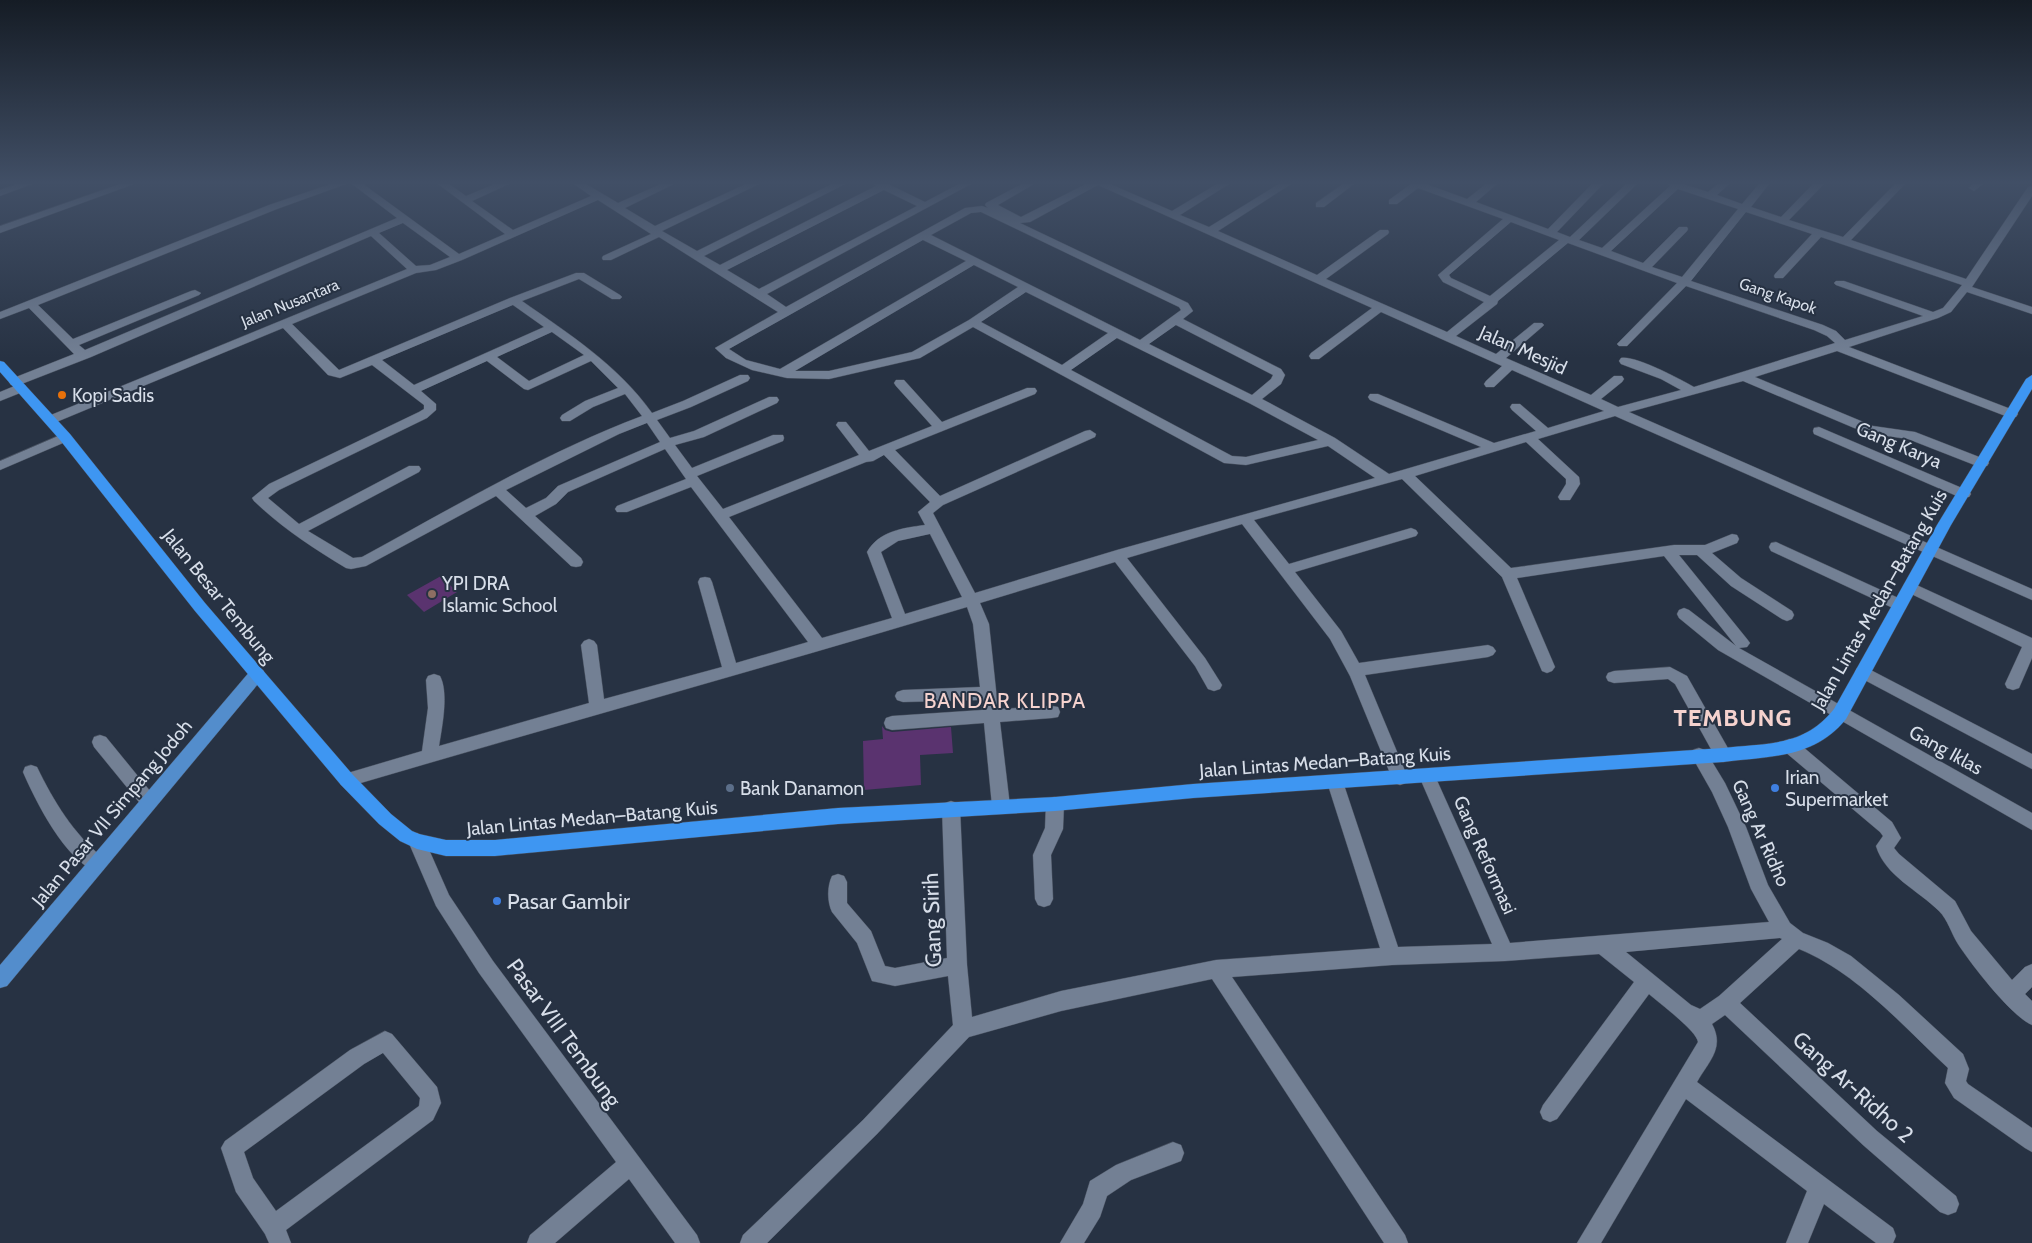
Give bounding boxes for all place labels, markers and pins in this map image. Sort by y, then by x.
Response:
place label: Kopi Sadis [72,384,154,407]
marker: Kopi Sadis [56,389,68,401]
place label: YPI DRA Islamic School [441,572,558,617]
marker: YPI DRA Islamic School [426,588,438,600]
place label: Irian Supermarket [1785,766,1889,811]
place label: Bank Danamon [740,777,864,800]
marker: Bank Danamon [724,782,736,794]
marker: Irian Supermarket [1769,782,1781,794]
place label: Pasar Gambir [507,888,630,915]
marker: Pasar Gambir [491,895,503,907]

